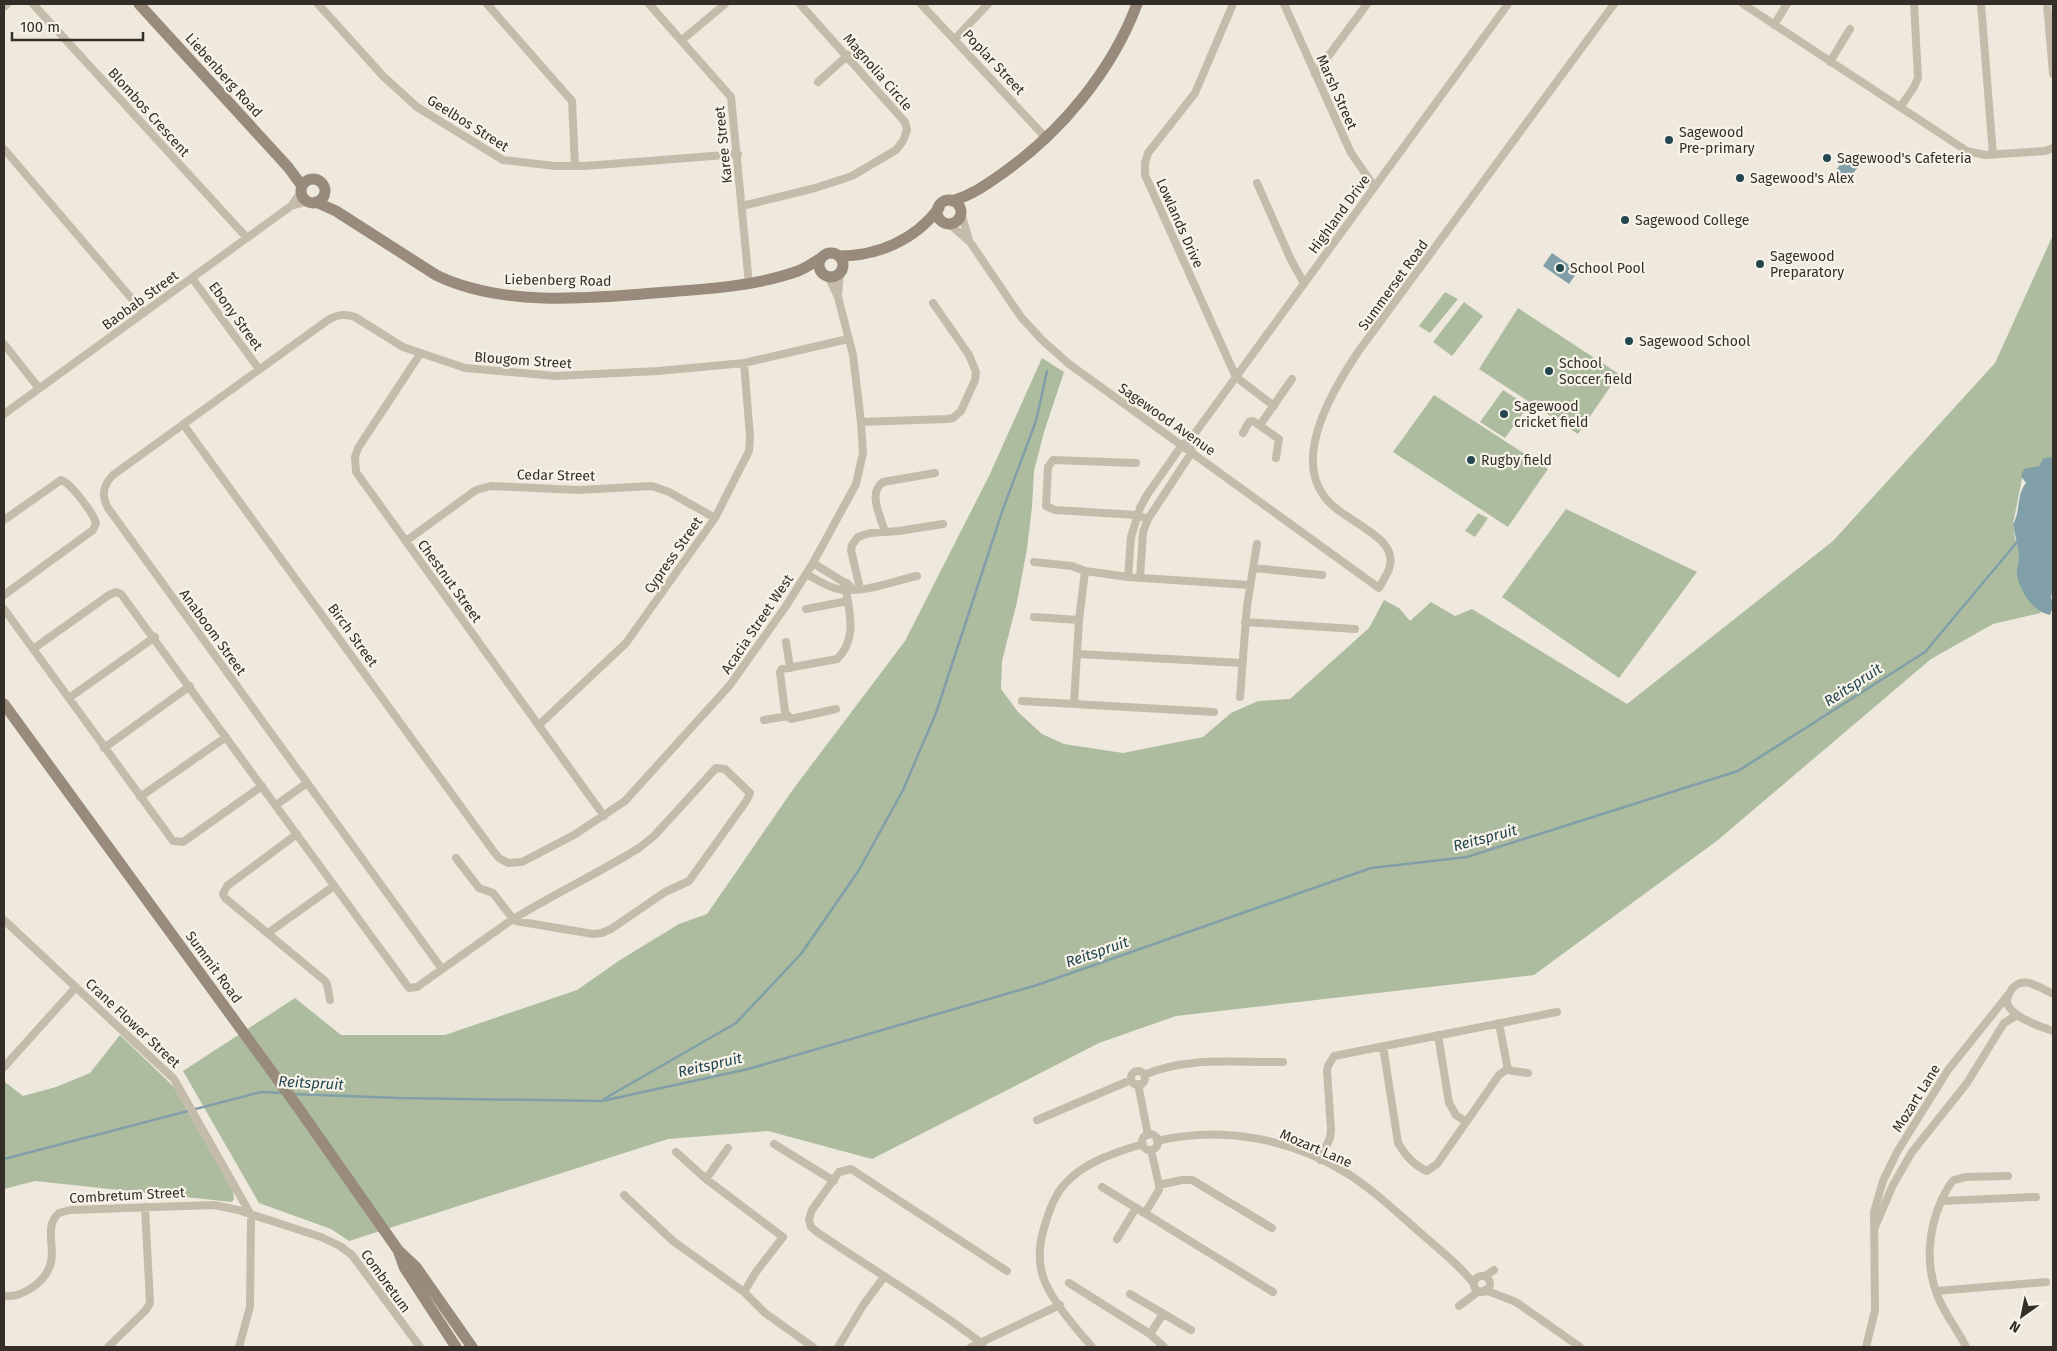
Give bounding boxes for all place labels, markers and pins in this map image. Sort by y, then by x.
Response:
place label: Sagewood Pre-primary [1679,124,1755,157]
marker: Sagewood Pre-primary [1663,134,1675,146]
place label: Sagewood's Cafeteria [1837,150,1972,167]
marker: Sagewood's Cafeteria [1821,152,1833,164]
place label: Sagewood's Alex [1750,170,1854,187]
marker: Sagewood's Alex [1734,172,1746,184]
place label: Sagewood College [1635,212,1749,229]
marker: Sagewood College [1619,214,1631,226]
place label: Sagewood Preparatory [1770,248,1844,281]
marker: Sagewood Preparatory [1754,258,1766,270]
place label: School Pool [1570,260,1645,277]
marker: School Pool [1554,262,1566,274]
place label: Sagewood School [1639,333,1750,350]
marker: Sagewood School [1623,335,1635,347]
place label: School Soccer field [1559,355,1632,388]
marker: School Soccer field [1543,365,1555,377]
place label: Sagewood cricket field [1514,398,1588,431]
marker: Sagewood cricket field [1498,408,1510,420]
place label: Rugby field [1481,452,1552,469]
marker: Rugby field [1465,454,1477,466]

